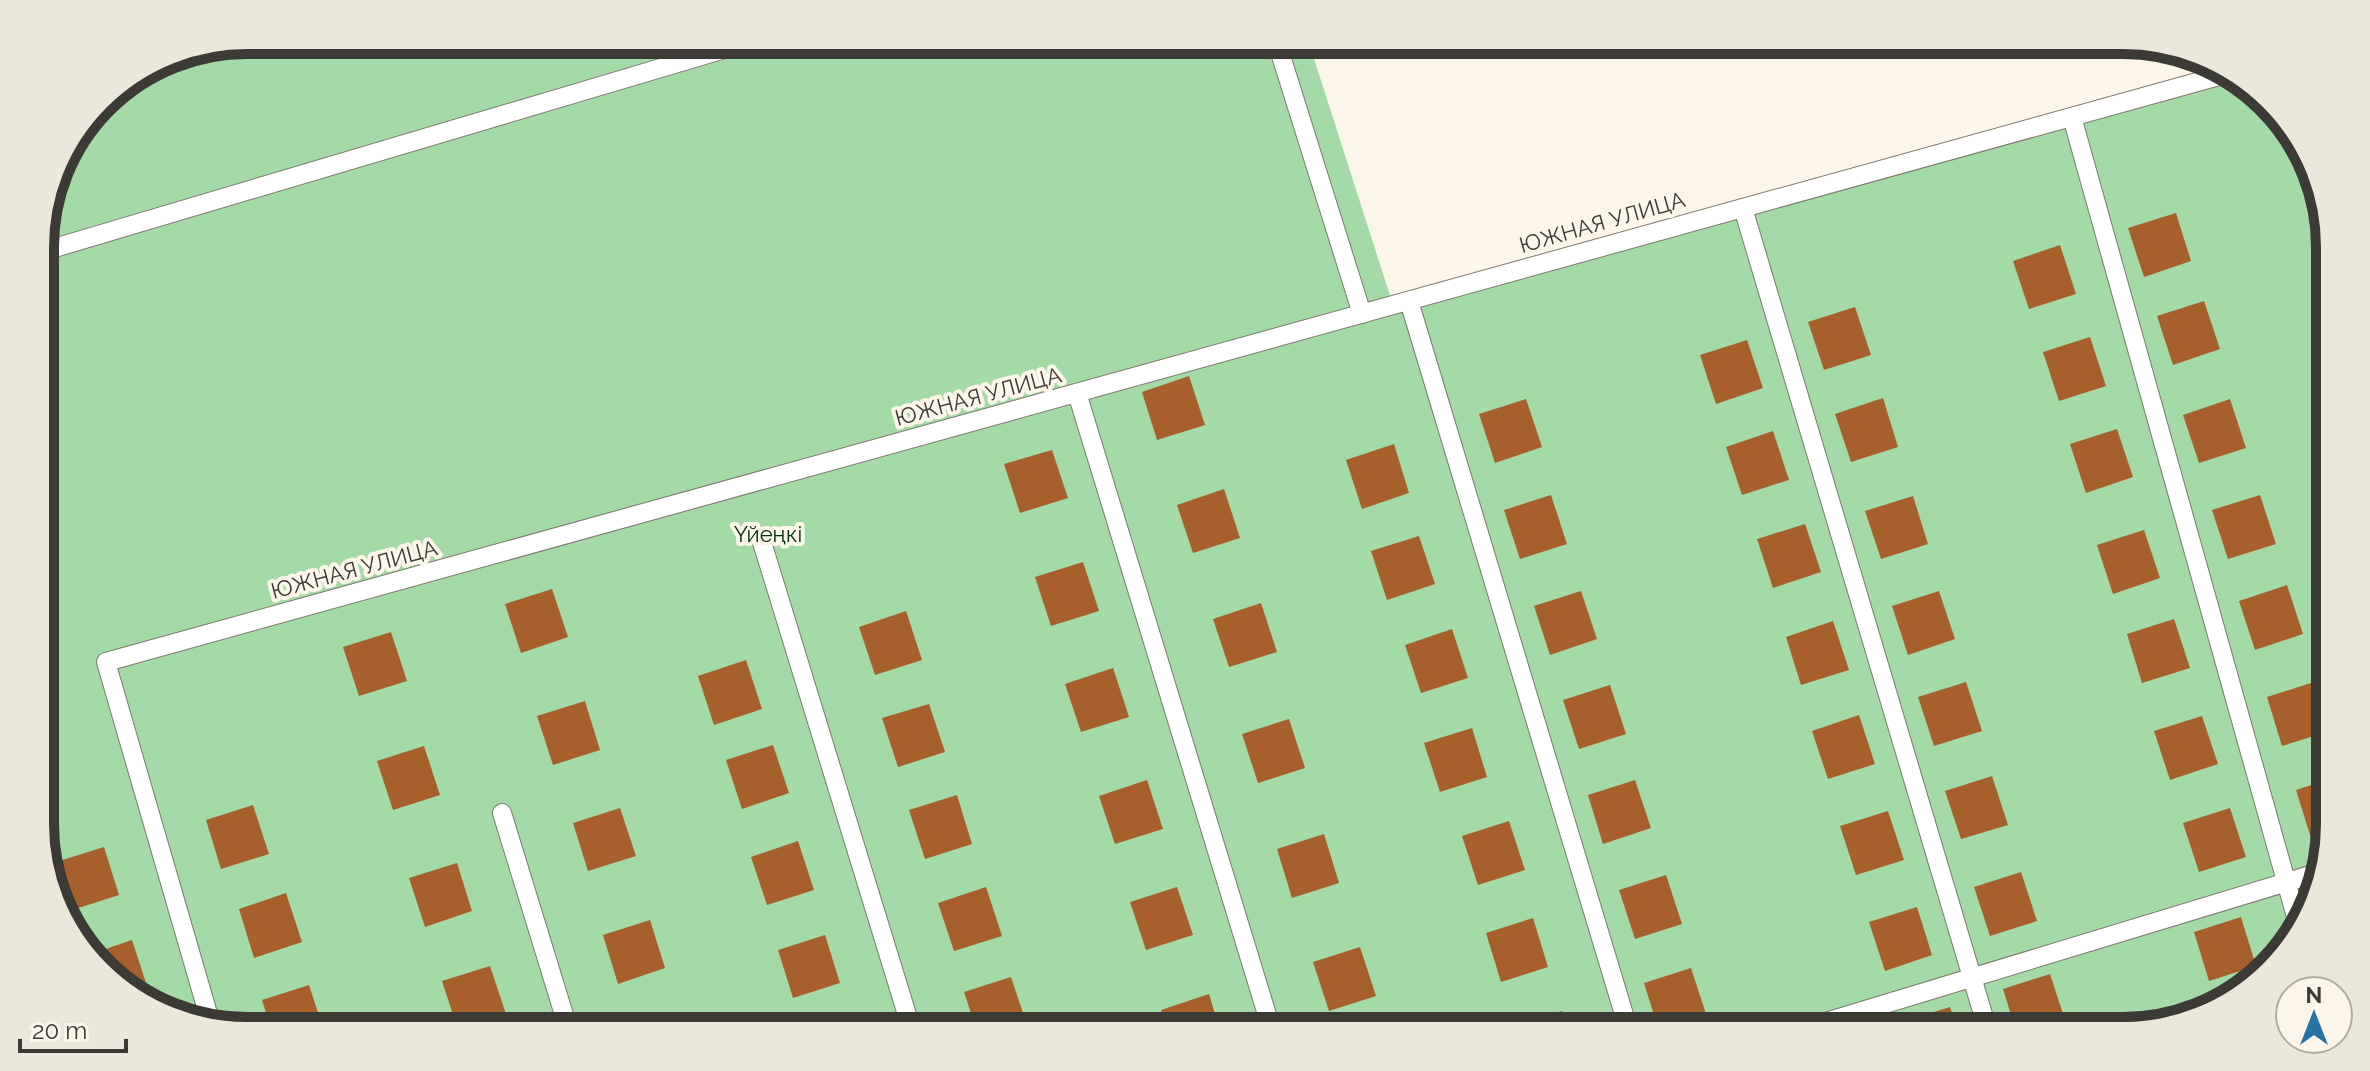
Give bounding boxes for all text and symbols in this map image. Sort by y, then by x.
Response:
street label: ЮЖНАЯ УЛИЦА [1516,186,1688,258]
street label: ЮЖНАЯ УЛИЦА [892,361,1064,431]
park label: Үйеңкі [734,521,802,547]
street label: ЮЖНАЯ УЛИЦА [268,534,440,604]
north arrow [2274,975,2354,1055]
text: N [2306,982,2322,1008]
scale bar [20,1003,126,1053]
text: 20 m [32,1016,87,1045]

